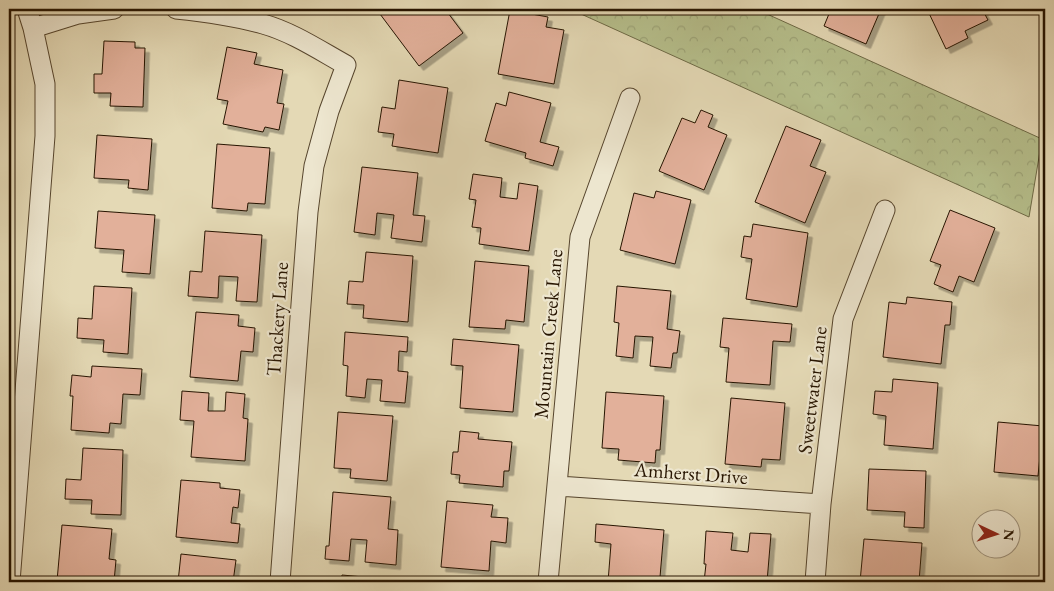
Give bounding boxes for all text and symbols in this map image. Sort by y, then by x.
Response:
street label: Mountain Creek Lane [528,248,568,420]
street label: Thackery Lane [260,261,294,377]
street label: Sweetwater Lane [791,325,833,455]
street label: Amherst Drive [632,456,749,490]
north arrow [972,508,1022,558]
text: N [1000,529,1018,542]

